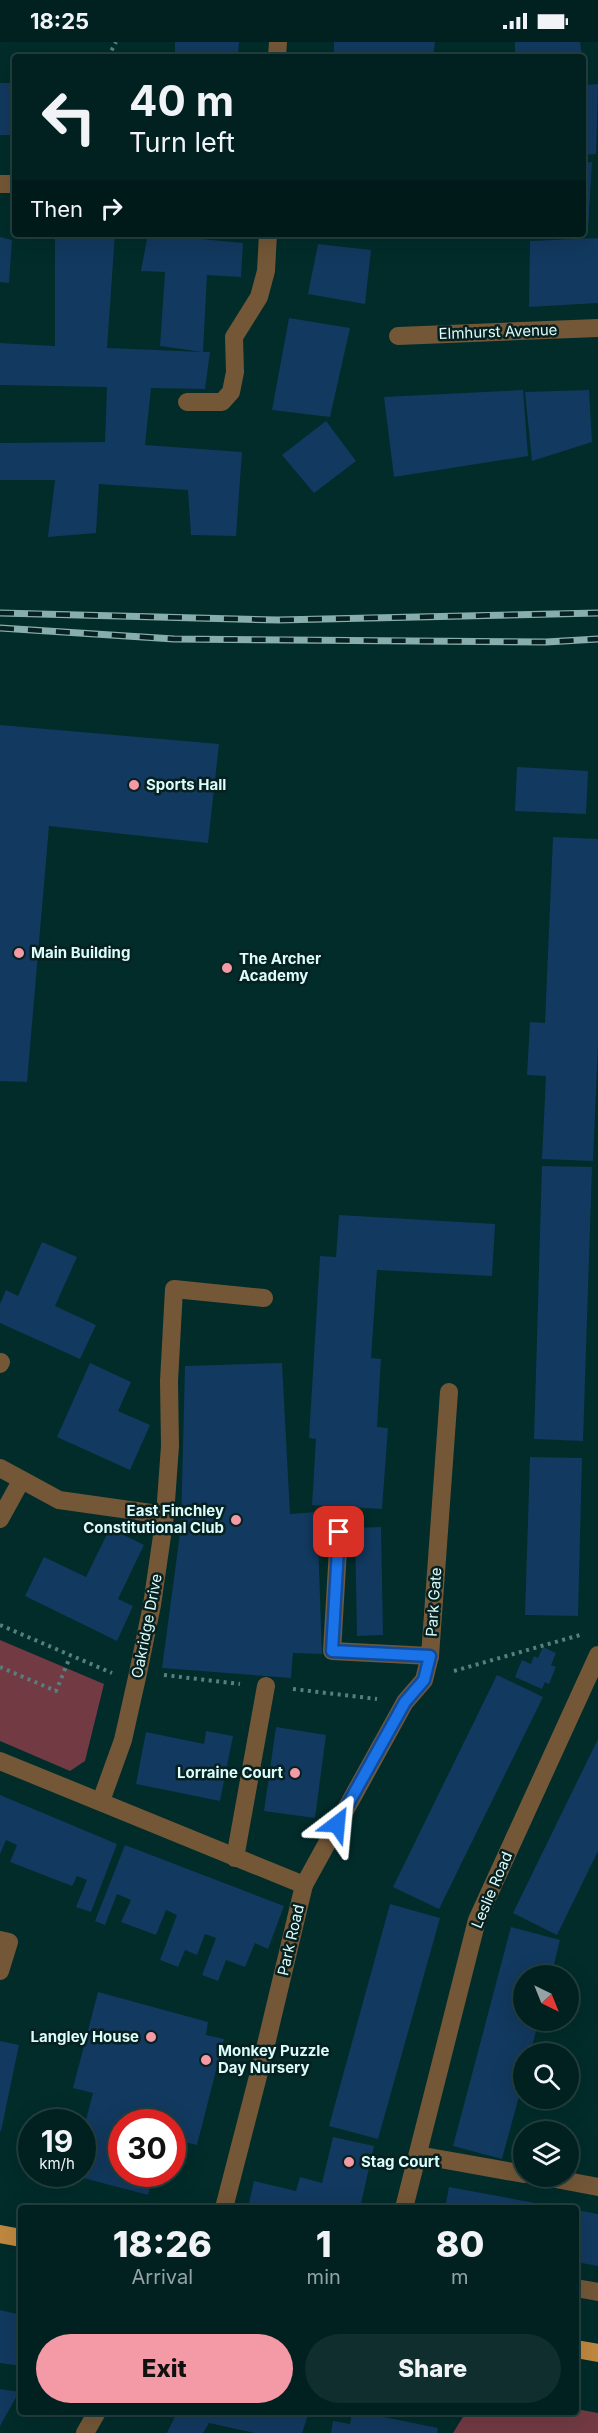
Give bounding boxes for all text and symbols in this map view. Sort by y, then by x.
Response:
text: 18:25 [30,8,89,34]
text: 40 m [129,75,234,126]
icon: left [30,78,108,156]
text: Turn left [129,126,235,159]
icon: right [95,192,128,225]
text: Then [30,196,83,222]
street label: Elmhurst Avenue [438,320,558,343]
place label: Sports Hall [146,775,226,794]
marker: Sports Hall [127,778,141,792]
place label: Main Building [31,943,130,962]
marker: Main Building [12,946,26,960]
place label: The Archer Academy [239,949,321,985]
marker: The Archer Academy [220,961,234,975]
place label: East Finchley Constitutional Club [83,1501,224,1537]
pin [313,1506,364,1557]
marker: East Finchley Constitutional Club [229,1513,243,1527]
icon: arrive [322,1515,355,1548]
street label: Park Gate [422,1567,445,1637]
street label: Oakridge Drive [127,1572,166,1680]
place label: Lorraine Court [177,1763,283,1782]
marker: Lorraine Court [288,1766,302,1780]
position arrow [305,1792,369,1856]
street label: Leslie Road [467,1849,516,1931]
street label: Park Road [273,1902,308,1977]
north arrow [513,1965,579,2031]
map controls [513,1965,579,2187]
place label: Langley House [31,2027,139,2046]
marker: Langley House [144,2030,158,2044]
place label: Monkey Puzzle Day Nursery [218,2041,329,2077]
button: search [513,2043,579,2109]
marker: Monkey Puzzle Day Nursery [199,2053,213,2067]
speed limit sign: 30 [108,2109,186,2187]
button: layers [513,2121,579,2187]
text: 19 [41,2123,73,2159]
place label: Stag Court [361,2152,440,2171]
text: km/h [39,2154,75,2173]
marker: Stag Court [342,2155,356,2169]
text: 18:26 [113,2222,212,2266]
text: 1 [316,2222,332,2266]
text: 80 [435,2222,484,2266]
text: Arrival [132,2265,193,2289]
text: min [307,2265,341,2289]
text: m [451,2265,469,2289]
button: Exit [36,2334,293,2403]
button: Share [305,2334,561,2403]

